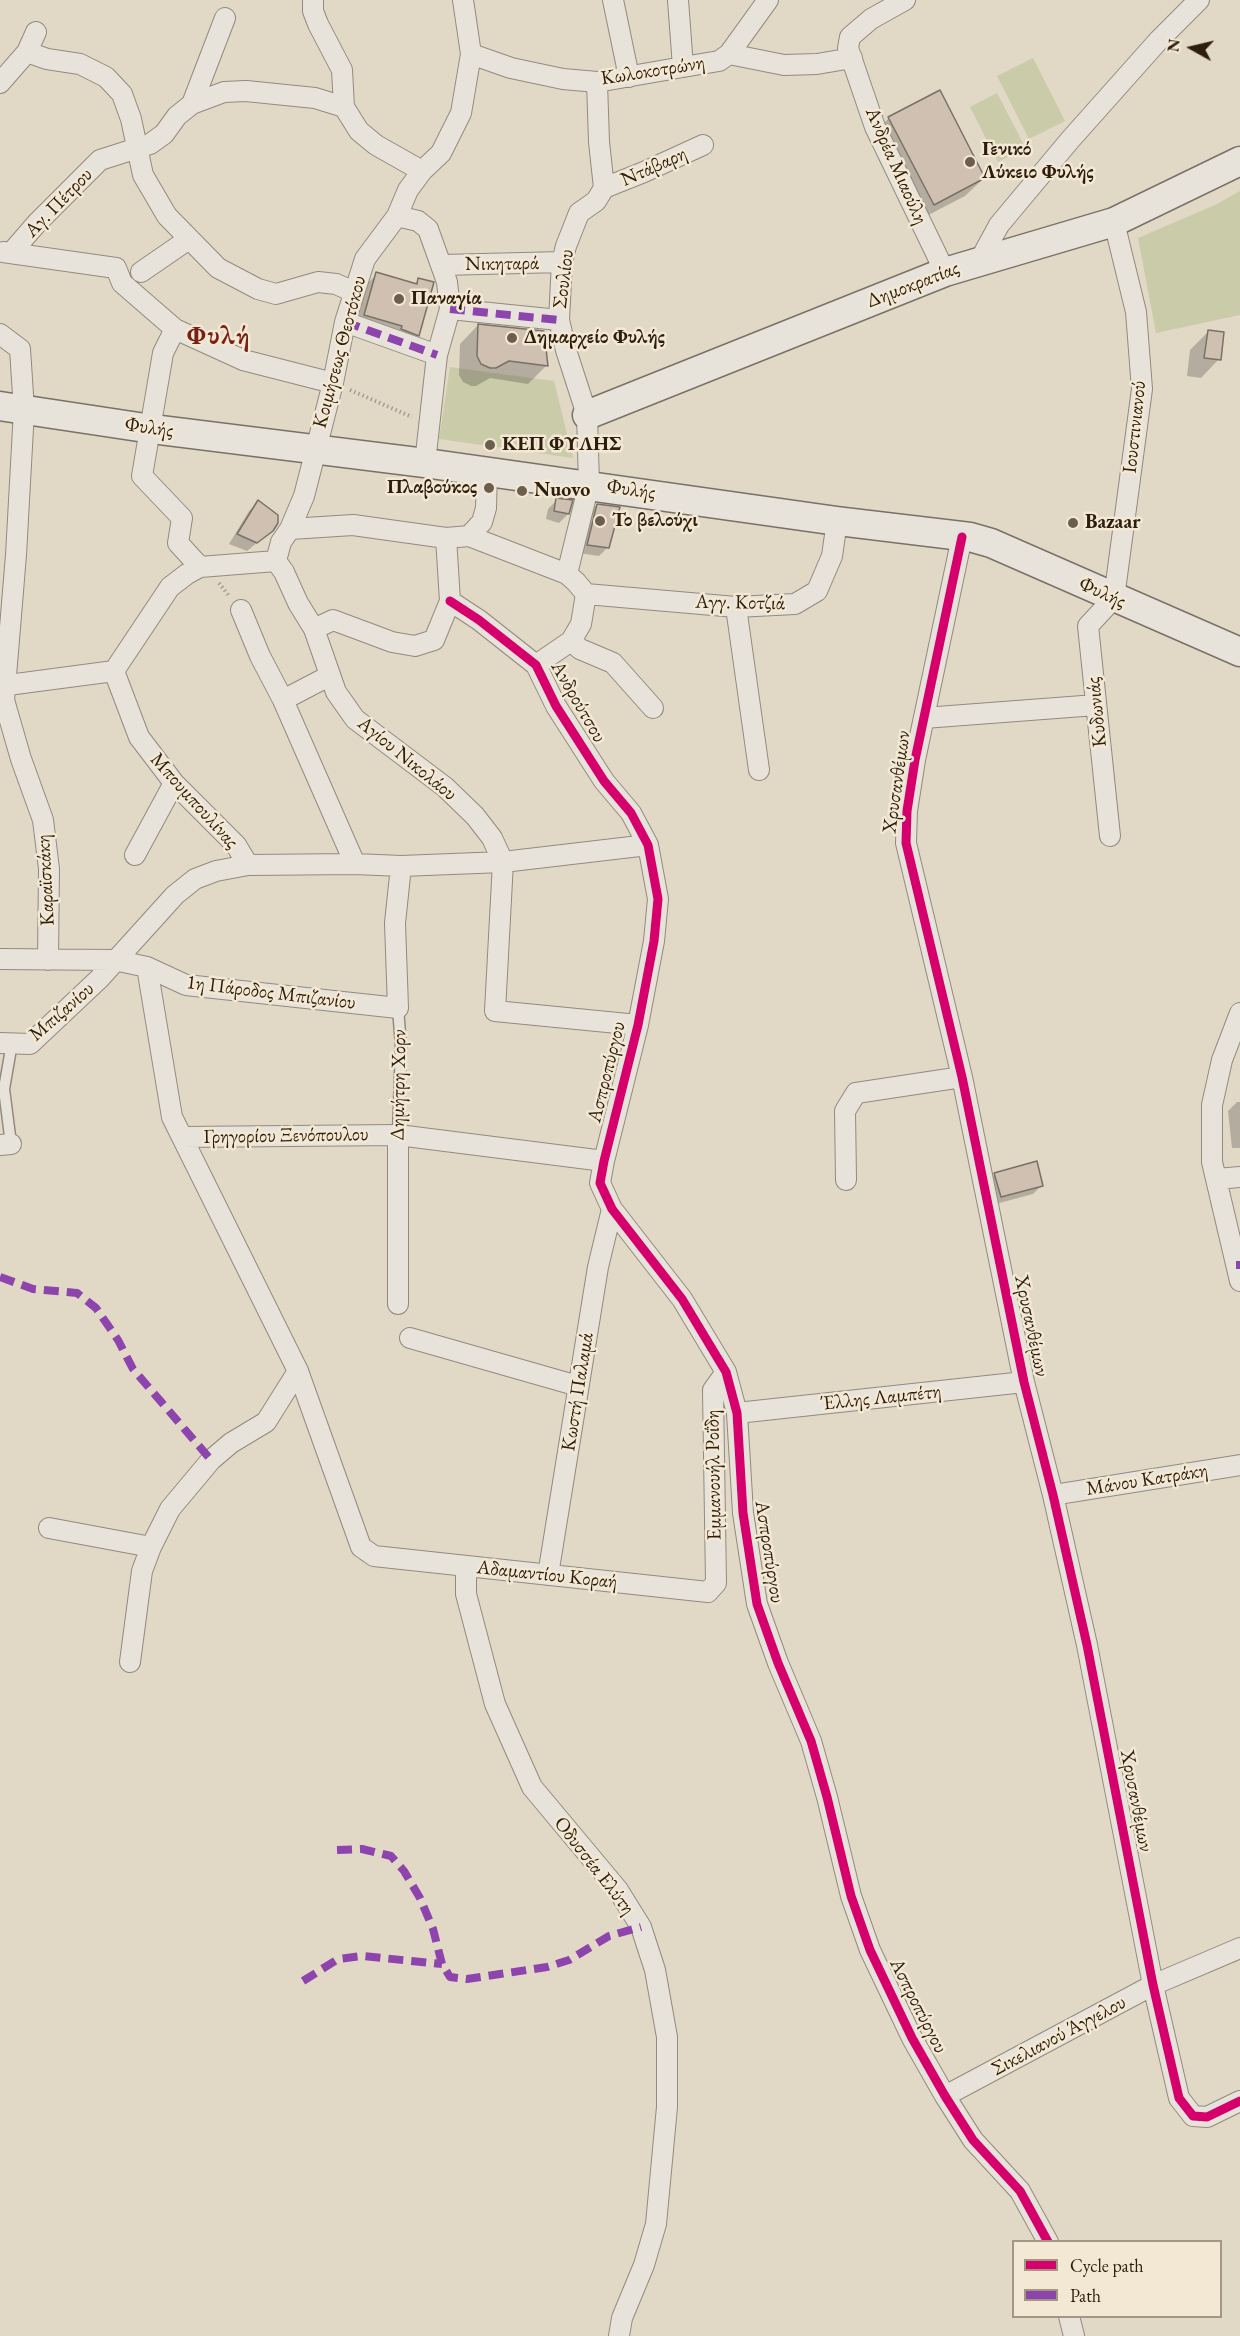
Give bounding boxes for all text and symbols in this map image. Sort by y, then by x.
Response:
north arrow [1162,18,1222,78]
text: N [1162,38,1185,53]
street label: Κωλοκοτρώνη [599,51,707,91]
street label: Ανδρέα Μιαούλη [859,104,933,228]
place label: Γενικό Λύκειο Φυλής [982,138,1094,185]
street label: Ντάβαρη [617,142,691,192]
marker: Γενικό Λύκειο Φυλής [963,155,977,169]
street label: Αγ. Πέτρου [20,163,98,243]
street label: Σουλίου [548,248,580,310]
street label: Νικηταρά [465,251,539,277]
street label: Δημοκρατίας [863,256,963,314]
street label: Κοιμήσεως Θεοτόκου [308,273,372,431]
place label: Παναγία [411,287,482,311]
marker: Παναγία [392,292,406,306]
district label: Φυλή [187,321,251,353]
place label: Δημαρχείο Φυλής [524,326,665,350]
marker: Δημαρχείο Φυλής [505,331,519,345]
street label: Ιουστινιανού [1118,380,1152,474]
street label: Φυλής [123,413,175,443]
place label: ΚΕΠ ΦΥΛΗΣ [502,433,621,457]
marker: ΚΕΠ ΦΥΛΗΣ [483,438,497,452]
street label: Φυλής [605,475,657,505]
place label: Πλαβούκος [387,476,477,500]
place label: Nuovo [534,479,590,503]
marker: Πλαβούκος [482,481,496,495]
marker: Nuovo [515,484,529,498]
place label: Το βελούχι [612,509,698,533]
place label: Bazaar [1085,511,1140,535]
marker: Το βελούχι [593,514,607,528]
marker: Bazaar [1066,516,1080,530]
street label: Φυλής [1075,572,1129,614]
street label: Αγγ. Κοτζιά [695,590,785,616]
street label: Ανδρούτσου [545,657,611,747]
street label: Κυδωνιάς [1081,676,1113,748]
street label: Αγίου Νικολάου [352,712,462,806]
street label: Χρυσανθέμων [878,729,916,835]
street label: Μπουμπουλίνας [145,748,243,854]
street label: Καραϊσκάκη [32,834,60,926]
street label: 1η Πάροδος Μπιζανίου [185,971,357,1015]
street label: Μπιζανίου [25,977,99,1047]
street label: Ασπροπύργου [583,1019,631,1125]
street label: Δημήτρη Χορν [386,1029,412,1141]
street label: Γρηγορίου Ξενόπουλου [203,1123,369,1149]
street label: Χρυσανθέμων [1009,1273,1053,1379]
street label: Κωστή Παλαμά [557,1331,599,1453]
street label: Έλλης Λαμπέτη [820,1380,942,1416]
street label: Εμμανουήλ Ροΐδη [701,1410,727,1540]
street label: Μάνου Κατράκη [1084,1459,1210,1501]
street label: Ασπροπύργου [749,1499,789,1605]
street label: Αδαμαντίου Κοραή [476,1556,618,1594]
street label: Χρυσανθέμων [1114,1748,1158,1854]
street label: Οδυσσέα Ελύτη [548,1812,640,1920]
street label: Ασπροπύργου [884,1955,952,2057]
street label: Σικελιανού Άγγελου [988,1991,1130,2081]
legend [1012,2240,1222,2318]
text: Cycle path [1070,2254,1144,2277]
text: Path [1070,2284,1101,2307]

